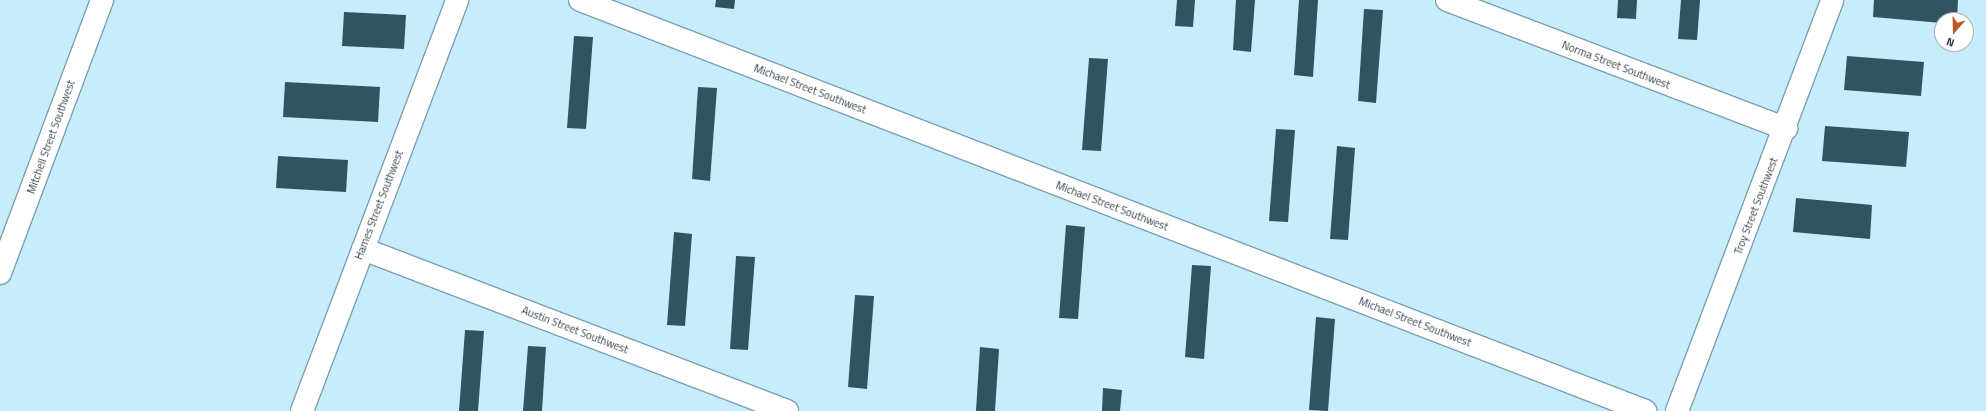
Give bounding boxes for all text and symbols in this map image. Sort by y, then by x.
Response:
north arrow [1934,12,1974,52]
text: N [1944,34,1957,51]
street label: Norma Street Southwest [1560,38,1672,92]
street label: Michael Street Southwest [752,61,868,117]
street label: Mitchell Street Southwest [24,78,78,196]
street label: Hames Street Southwest [352,148,406,262]
street label: Troy Street Southwest [1731,156,1781,256]
street label: Michael Street Southwest [1054,178,1170,234]
street label: Michael Street Southwest [1357,294,1473,350]
street label: Austin Street Southwest [520,304,630,356]

